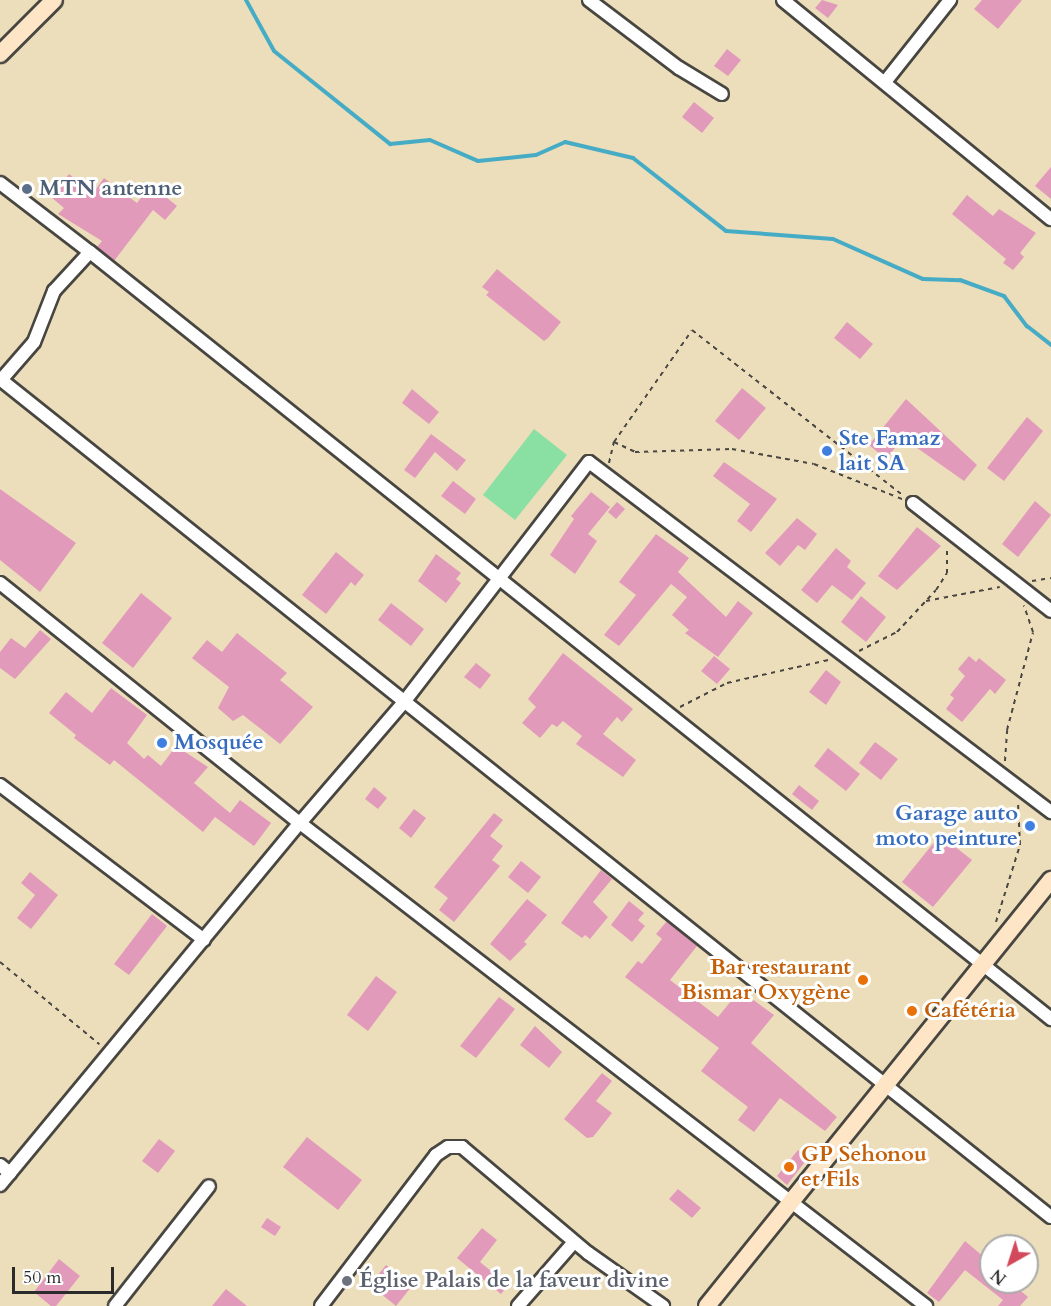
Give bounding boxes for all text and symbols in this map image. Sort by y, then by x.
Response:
place label: MTN antenne [39,176,182,202]
marker: MTN antenne [20,182,34,196]
place label: Ste Famaz lait SA [839,425,940,476]
marker: Ste Famaz lait SA [820,444,834,458]
place label: Mosquée [174,730,264,756]
marker: Mosquée [155,736,169,750]
place label: Garage auto moto peinture [875,800,1018,852]
marker: Garage auto moto peinture [1023,819,1037,833]
place label: Bar restaurant Bismar Oxygène [681,954,851,1005]
marker: Bar restaurant Bismar Oxygène [856,973,870,987]
place label: Cafétéria [924,998,1016,1024]
marker: Cafétéria [905,1004,919,1018]
place label: GP Sehonou et Fils [801,1141,927,1192]
marker: GP Sehonou et Fils [782,1160,796,1174]
north arrow [979,1234,1039,1294]
scale bar [15,1255,117,1293]
text: N [987,1264,1011,1289]
text: 50 m [23,1265,62,1290]
place label: Église Palais de la faveur divine [359,1268,670,1294]
marker: Église Palais de la faveur divine [340,1274,354,1288]

